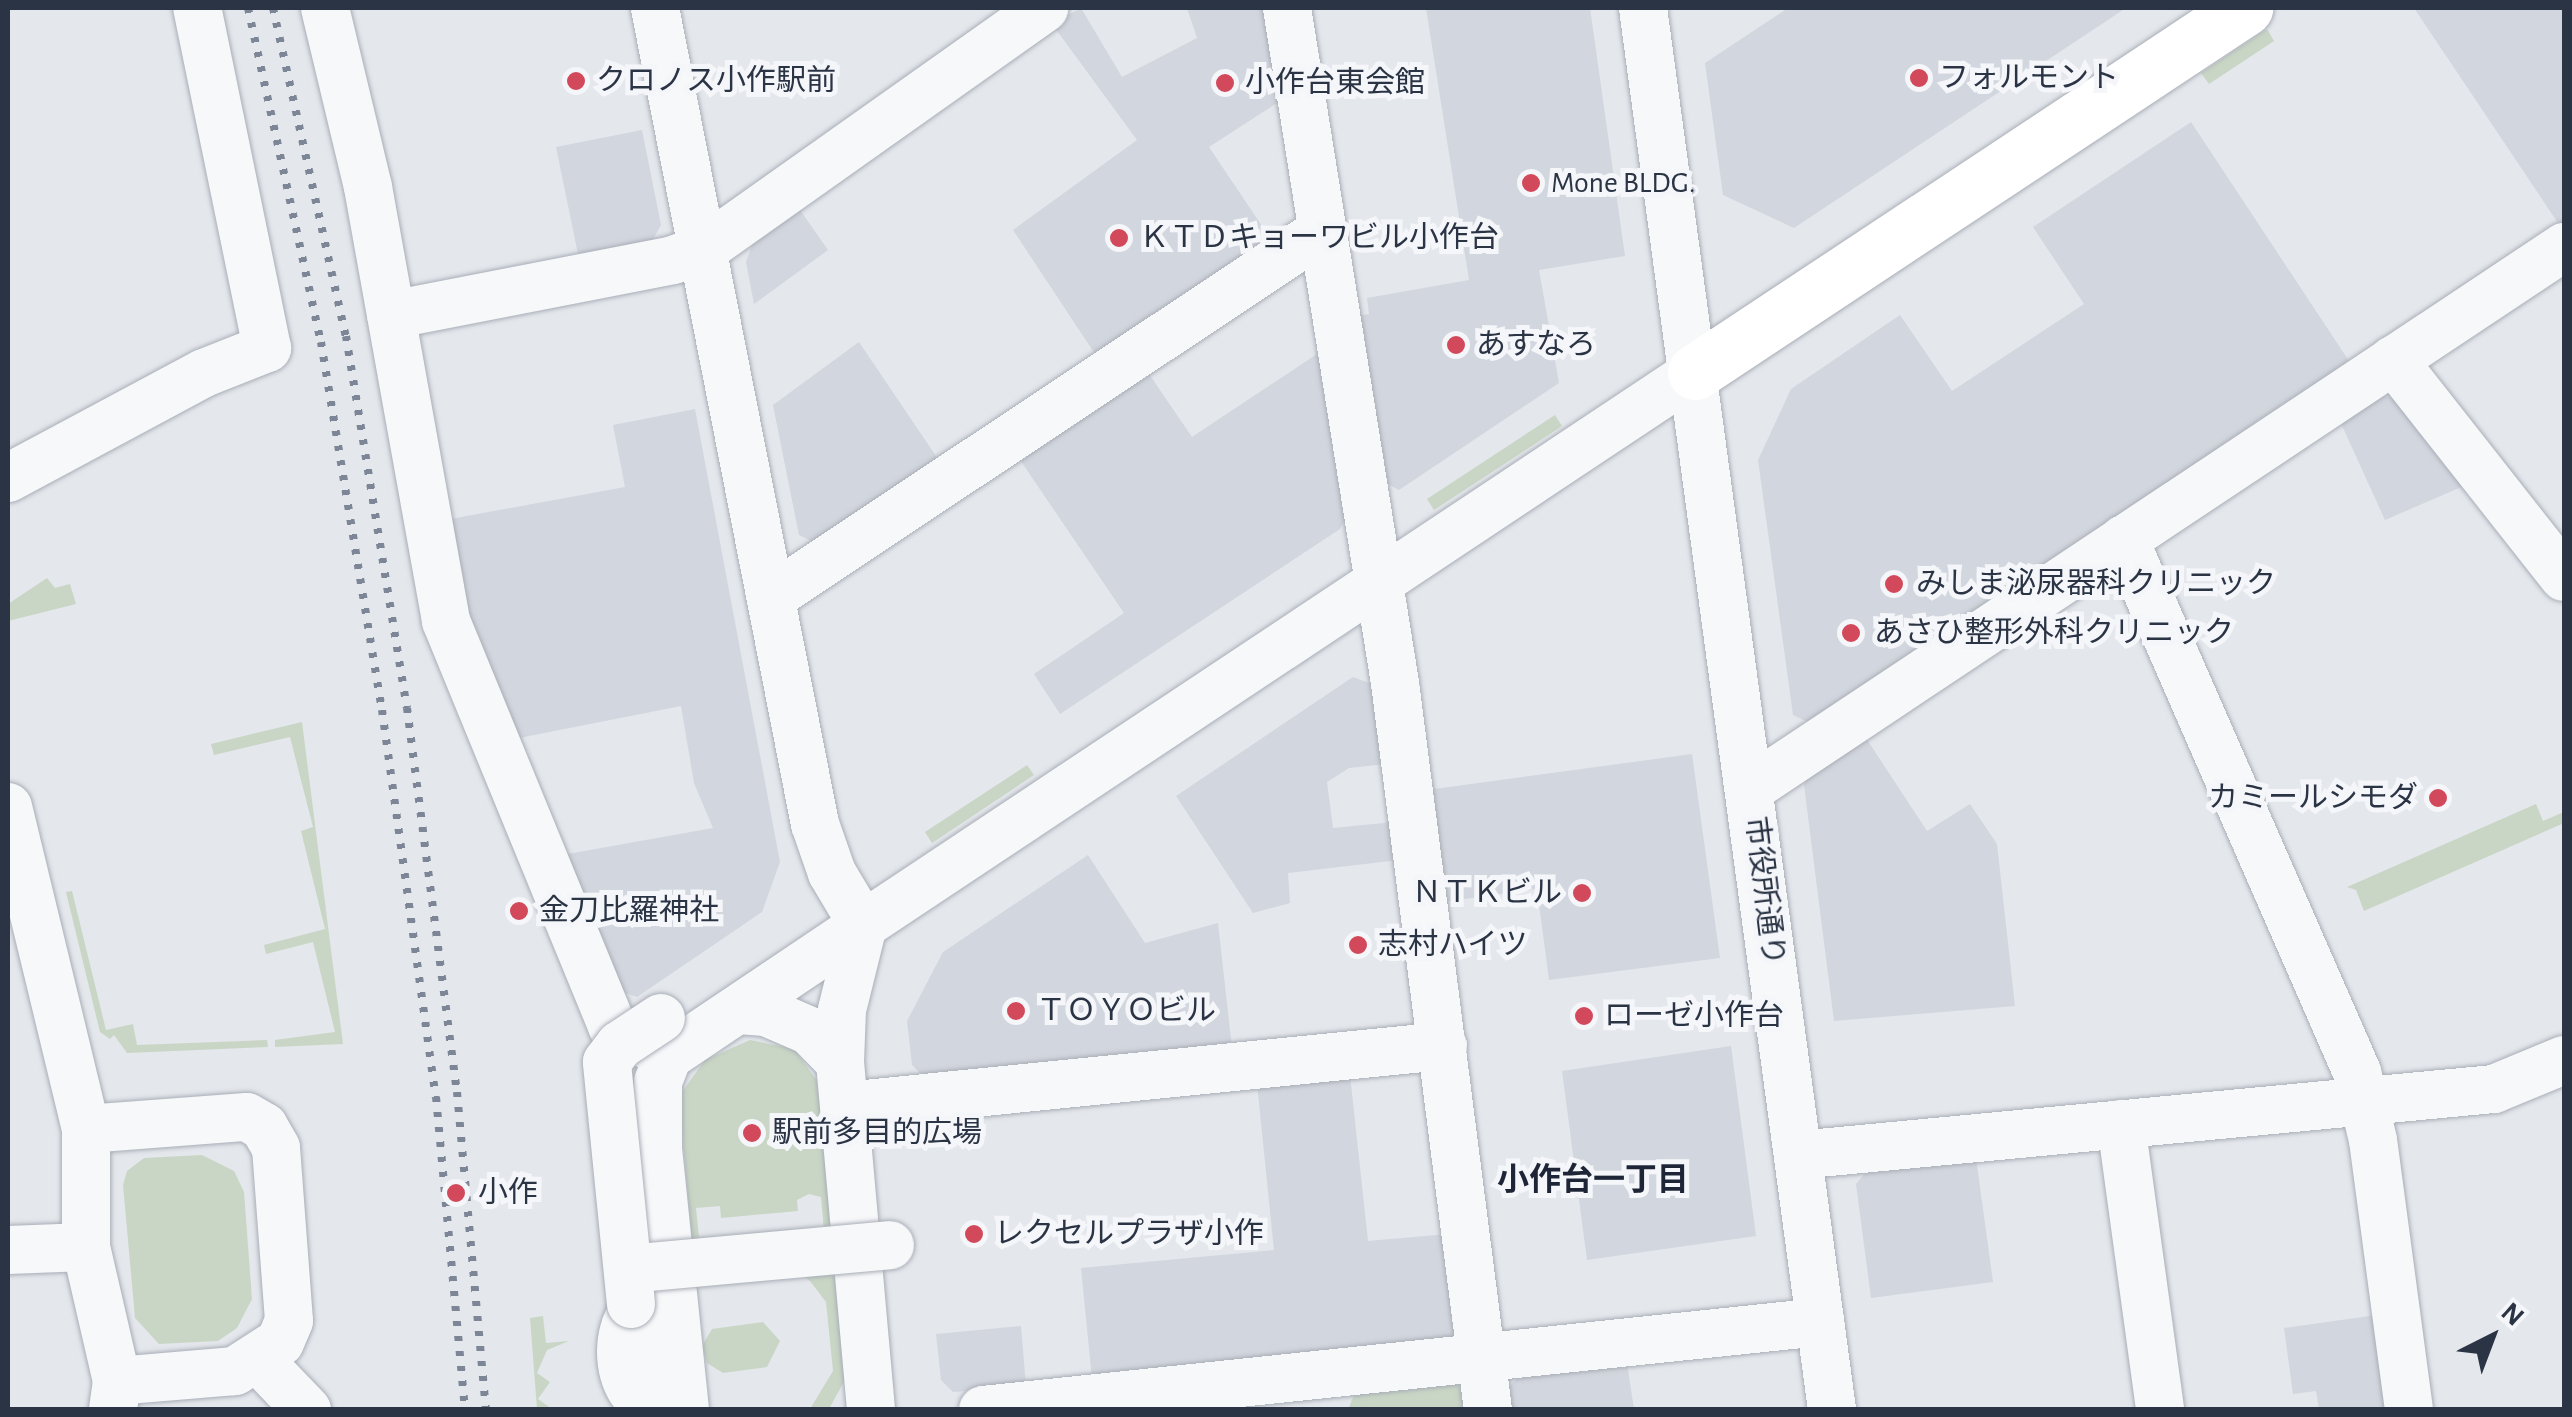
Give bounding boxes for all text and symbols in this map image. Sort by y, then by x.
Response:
place label: フォルモント [1939,60,2119,96]
place label: クロノス小作駅前 [596,63,836,99]
place label: 小作台東会館 [1245,65,1425,101]
marker: フォルモント [1908,67,1930,89]
marker: クロノス小作駅前 [565,70,587,92]
marker: 小作台東会館 [1214,72,1236,94]
place label: Mone BLDG. [1551,165,1696,201]
marker: Mone BLDG. [1520,172,1542,194]
place label: ＫＴＤキョーワビル小作台 [1139,220,1499,256]
marker: ＫＴＤキョーワビル小作台 [1108,227,1130,249]
place label: あすなろ [1476,327,1596,363]
marker: あすなろ [1445,334,1467,356]
place label: みしま泌尿器科クリニック [1916,566,2276,602]
marker: みしま泌尿器科クリニック [1881,571,1907,597]
place label: あさひ整形外科クリニック [1874,615,2234,651]
marker: あさひ整形外科クリニック [1838,620,1864,646]
place label: カミールシモダ [2208,780,2418,816]
marker: カミールシモダ [2427,787,2449,809]
street label: 市役所通り [1737,814,1791,968]
place label: ＮＴＫビル [1412,875,1562,911]
marker: ＮＴＫビル [1571,882,1593,904]
place label: 金刀比羅神社 [539,893,719,929]
marker: 金刀比羅神社 [508,900,530,922]
place label: 志村ハイツ [1378,927,1528,963]
marker: 志村ハイツ [1347,934,1369,956]
place label: ＴＯＹＯビル [1036,993,1216,1029]
place label: ローゼ小作台 [1604,998,1784,1034]
marker: ＴＯＹＯビル [1005,1000,1027,1022]
marker: ローゼ小作台 [1573,1005,1595,1027]
place label: 駅前多目的広場 [772,1115,982,1151]
marker: 駅前多目的広場 [741,1122,763,1144]
district label: 小作台一丁目 [1497,1161,1689,1199]
place label: 小作 [478,1175,538,1211]
marker: 小作 [443,1180,469,1206]
place label: レクセルプラザ小作 [994,1216,1264,1252]
marker: レクセルプラザ小作 [963,1223,985,1245]
north arrow [2442,1287,2542,1387]
text: N [2495,1298,2529,1332]

